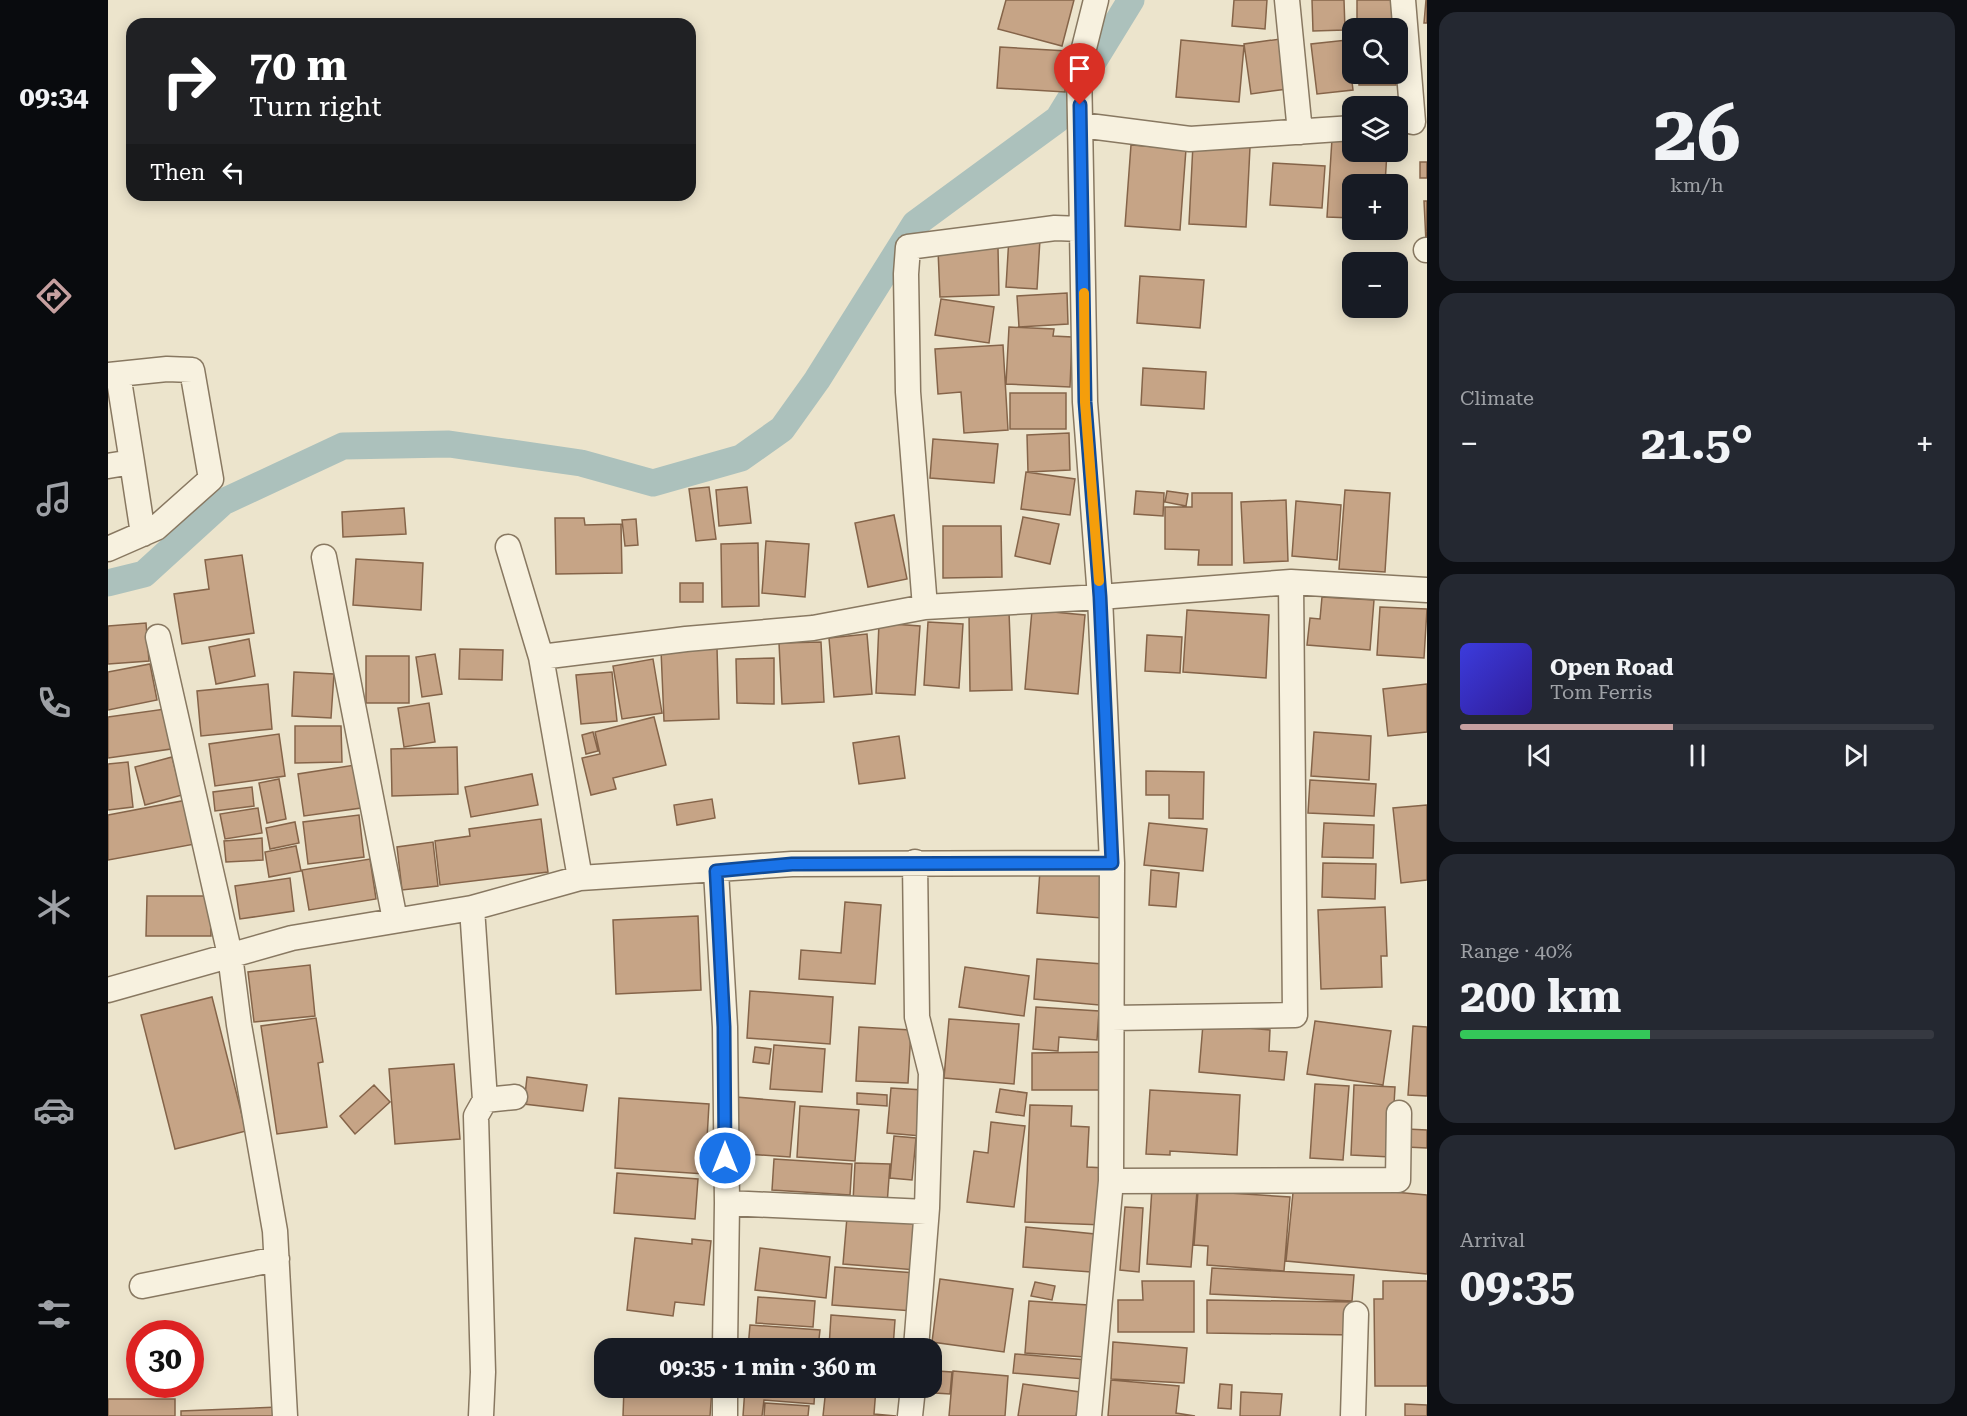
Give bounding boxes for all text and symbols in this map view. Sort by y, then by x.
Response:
map controls [1342,18,1408,318]
button: search [1342,18,1408,84]
text: 70 m [249,41,347,90]
icon: right [150,42,228,120]
pin [1054,43,1105,105]
icon: arrive [1063,52,1096,85]
text: 09:34 [20,81,88,113]
text: 26 [1653,88,1741,179]
text: Turn right [249,91,382,123]
button: layers [1342,96,1408,162]
icon: left [217,156,250,189]
text: Then [150,160,205,185]
text: km/h [1670,173,1724,197]
button: + [1342,174,1408,240]
button: − [1342,252,1408,318]
icon: directions [33,275,75,317]
text: Climate [1460,386,1534,410]
text: 21.5° [1641,417,1753,470]
text: − [1460,424,1478,463]
text: + [1916,424,1934,463]
icon: music [33,478,75,520]
text: Open Road [1550,655,1673,680]
text: Tom Ferris [1550,680,1652,704]
icon: phone [33,682,75,724]
icon: previous [1523,739,1556,772]
icon: pause [1681,739,1714,772]
icon: next [1839,739,1872,772]
icon: climate [33,886,75,928]
text: Range · 40% [1460,939,1572,963]
text: 200 km [1460,970,1621,1023]
icon: car [33,1089,75,1131]
position arrow [693,1126,757,1190]
text: Arrival [1460,1228,1525,1252]
text: 09:35 [1460,1259,1575,1312]
icon: filters [33,1293,75,1335]
speed limit sign: 30 [126,1320,204,1398]
text: 09:35 · 1 min · 360 m [659,1355,877,1380]

